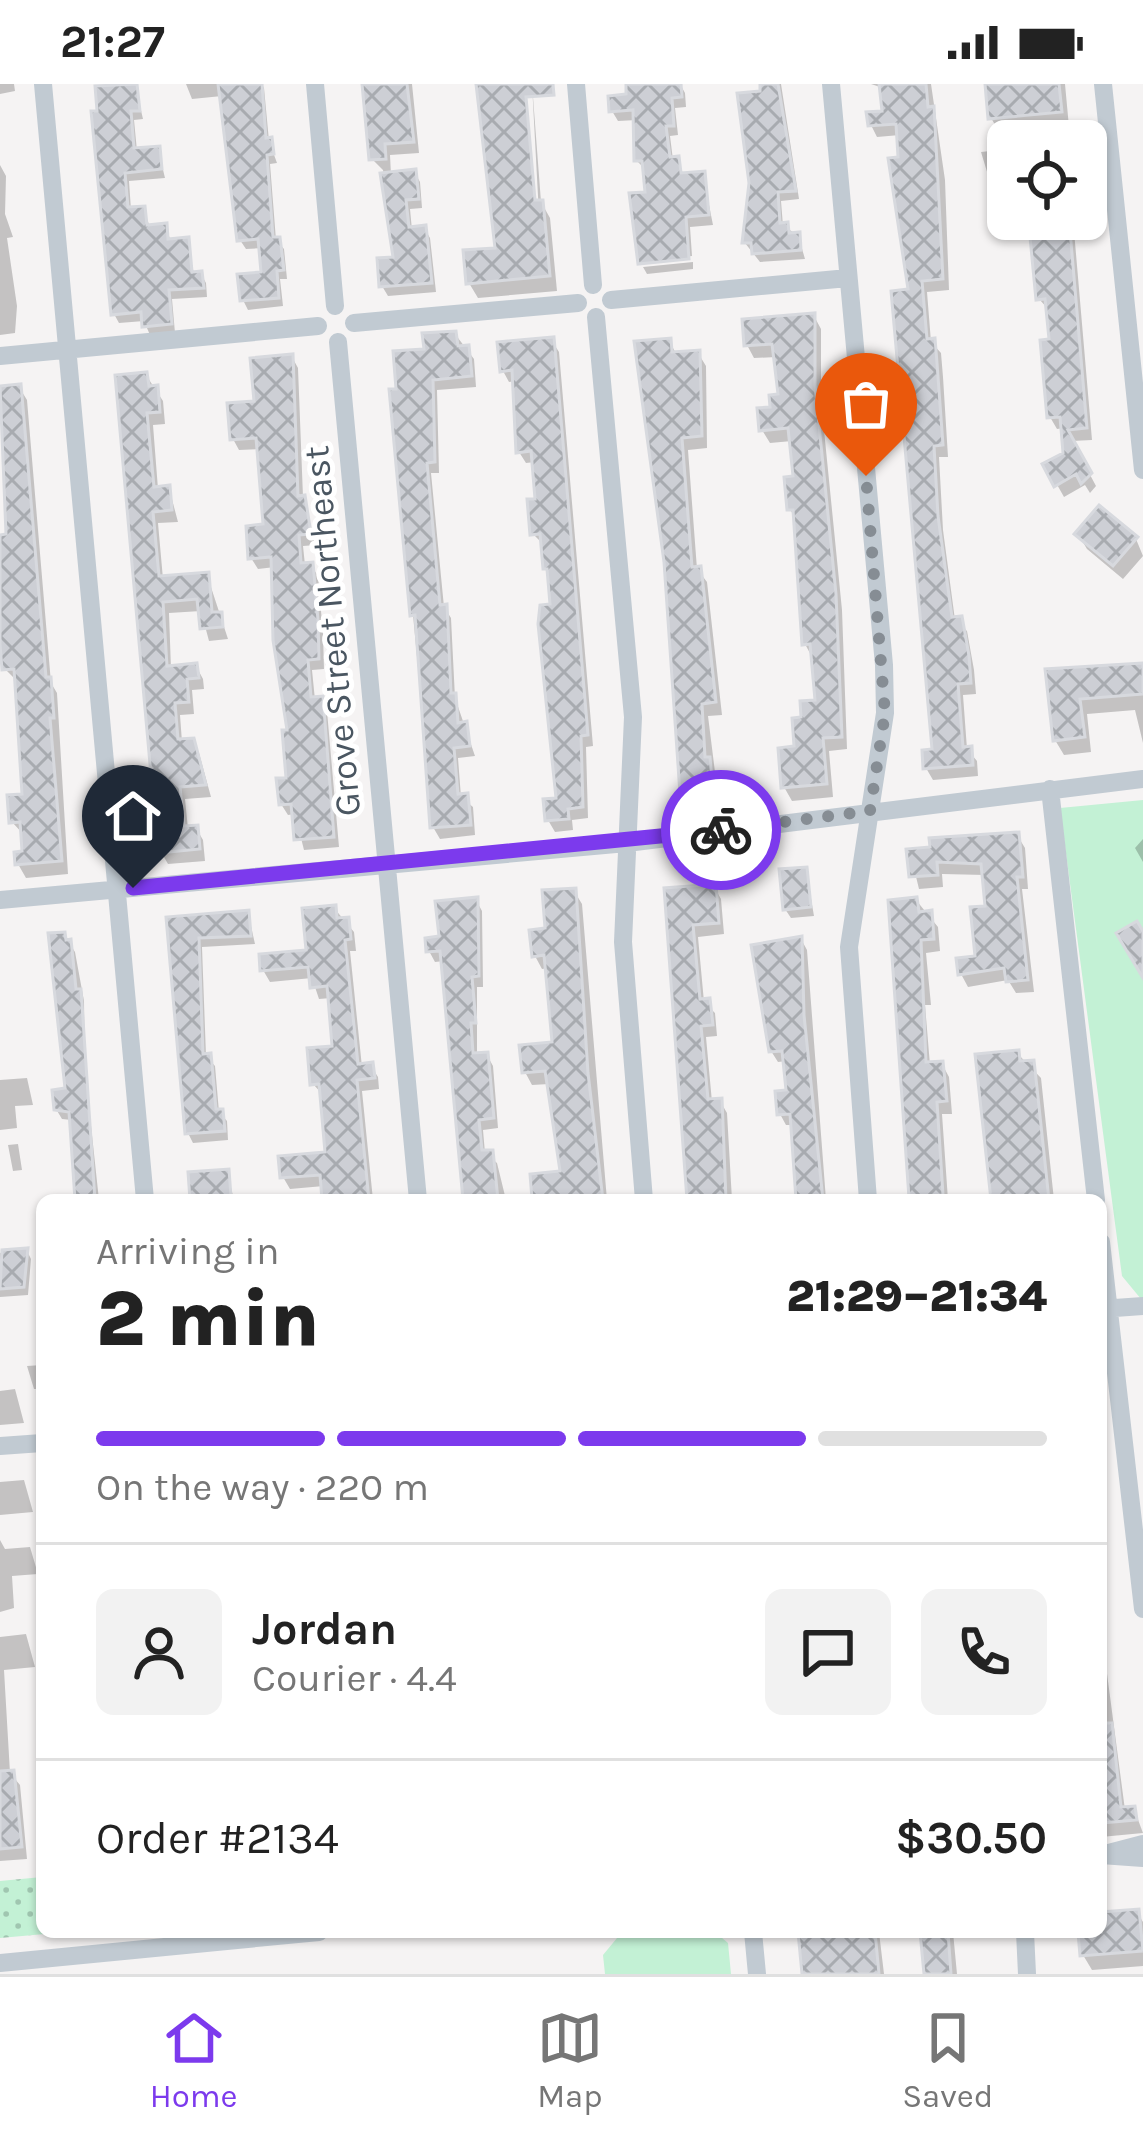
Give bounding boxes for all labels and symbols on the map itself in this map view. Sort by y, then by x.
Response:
pin [815,353,917,476]
street label: Grove Street Northeast [295,444,369,818]
pin [82,765,184,888]
courier [661,770,781,890]

